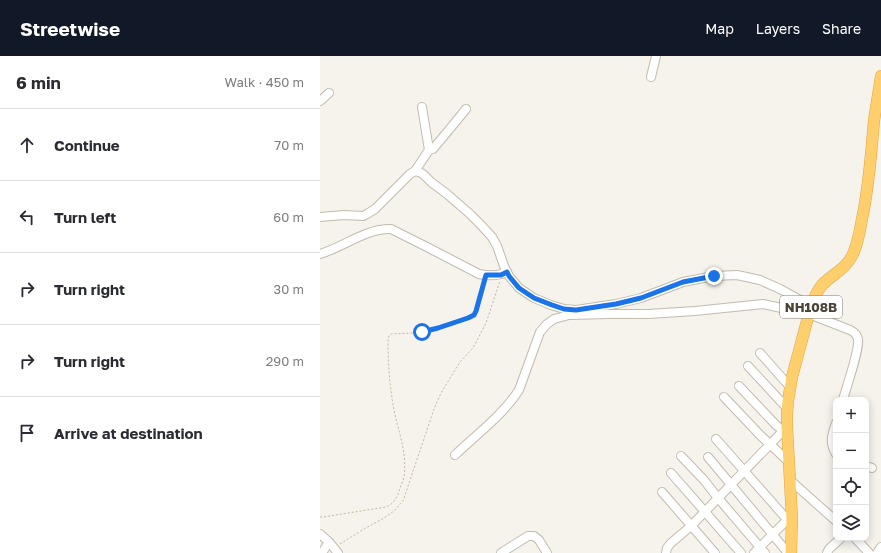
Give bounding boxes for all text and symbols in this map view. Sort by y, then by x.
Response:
text: Streetwise [20,17,120,40]
text: Map [705,20,734,37]
text: Layers [756,20,800,37]
text: Share [822,20,861,37]
text: 6 min [16,72,61,93]
text: Walk · 450 m [225,74,304,90]
icon: ahead [16,134,38,156]
text: Continue [54,136,120,154]
text: 70 m [274,137,304,153]
icon: left [16,206,38,228]
text: Turn left [54,208,116,226]
text: 60 m [273,209,304,225]
route end [705,267,723,285]
icon: right [16,278,38,300]
text: Turn right [54,280,125,298]
text: 30 m [274,281,304,297]
road number: NH108B [780,296,842,318]
route start [413,323,431,341]
icon: right [16,350,38,372]
text: Turn right [54,352,125,370]
text: 290 m [266,353,304,369]
map controls [833,397,869,541]
button: + [833,397,869,433]
icon: arrive [16,422,38,444]
text: Arrive at destination [54,424,203,442]
button: − [833,433,869,469]
button: locate [833,469,869,505]
button: layers [833,505,869,541]

